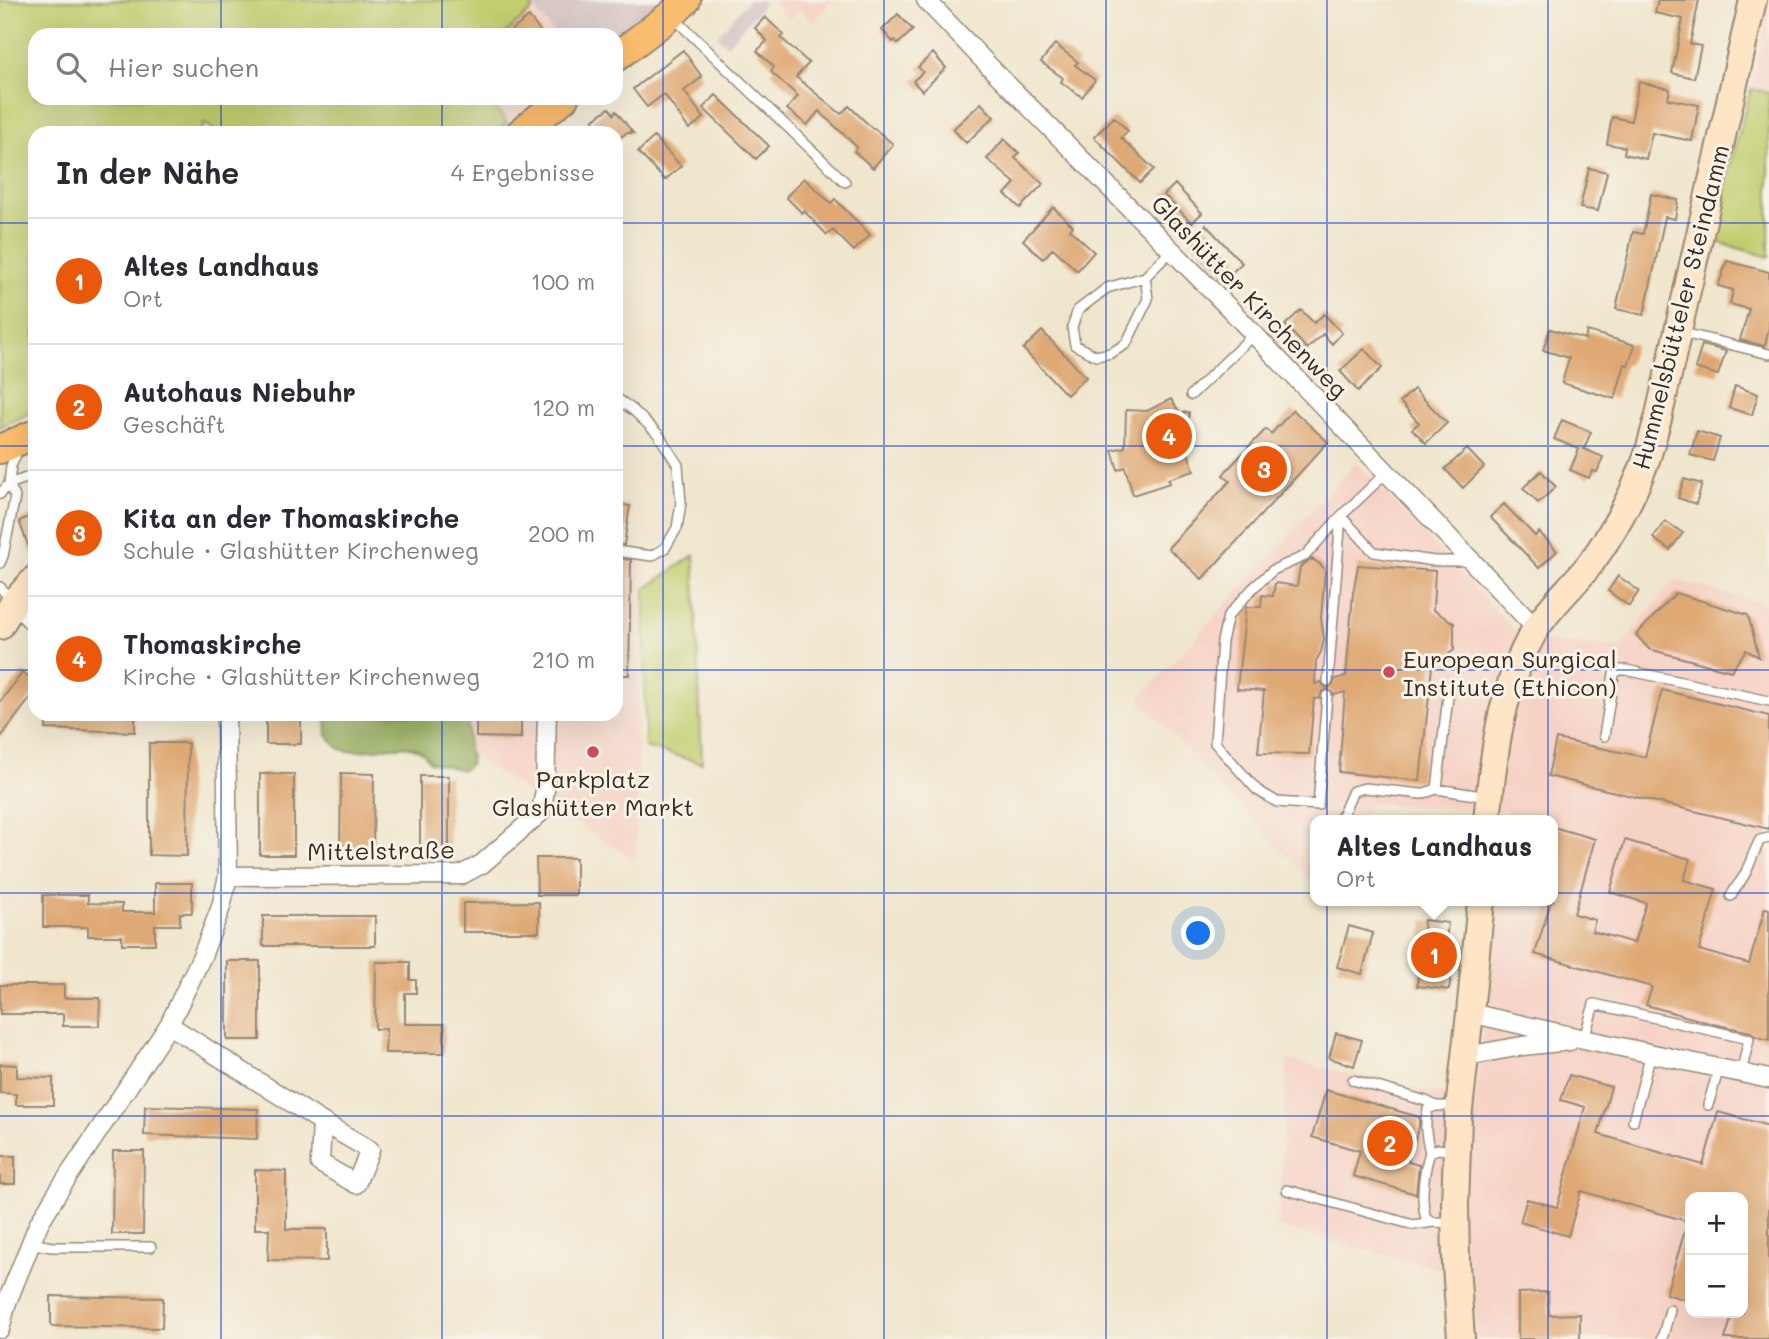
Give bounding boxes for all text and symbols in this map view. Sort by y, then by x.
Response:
search box [28,28,623,105]
icon: search [52,48,90,86]
text: Hier suchen [108,50,259,84]
street label: Hummelsbütteler Steindamm [1625,141,1735,473]
text: In der Nähe [56,152,239,192]
text: 4 Ergebnisse [451,157,595,187]
street label: Glashütter Kirchenweg [1145,188,1355,404]
text: Altes Landhaus [123,249,319,283]
text: 1 [74,266,84,296]
text: 100 m [531,266,595,296]
text: Ort [123,283,163,313]
text: Autohaus Niebuhr [123,375,356,409]
text: 2 [73,392,85,422]
text: 120 m [532,392,595,422]
text: Geschäft [123,409,225,439]
pin: 4 [1146,410,1192,462]
pin: 3 [1241,443,1287,495]
text: Kita an der Thomaskirche [123,501,459,535]
text: 3 [72,518,86,548]
text: 200 m [528,518,595,548]
text: Schule · Glashütter Kirchenweg [123,535,479,565]
text: Thomaskirche [123,627,301,661]
place label: European Surgical Institute (Ethicon) [1403,643,1617,702]
text: 4 [72,644,86,674]
text: 210 m [532,644,595,674]
text: Kirche · Glashütter Kirchenweg [123,661,480,691]
marker: European Surgical Institute (Ethicon) [1381,664,1397,680]
marker: Parkplatz Glashütter Markt [585,744,601,760]
place label: Parkplatz Glashütter Markt [492,763,694,822]
popup [1310,815,1558,906]
text: Altes Landhaus [1336,829,1532,863]
street label: Mittelstraße [307,833,455,867]
text: Ort [1336,863,1376,893]
your location [1181,916,1215,950]
pin: 1 [1411,929,1457,981]
pin: 2 [1367,1117,1413,1169]
map controls [1685,1192,1748,1318]
button: + [1685,1192,1748,1255]
button: − [1685,1255,1748,1318]

